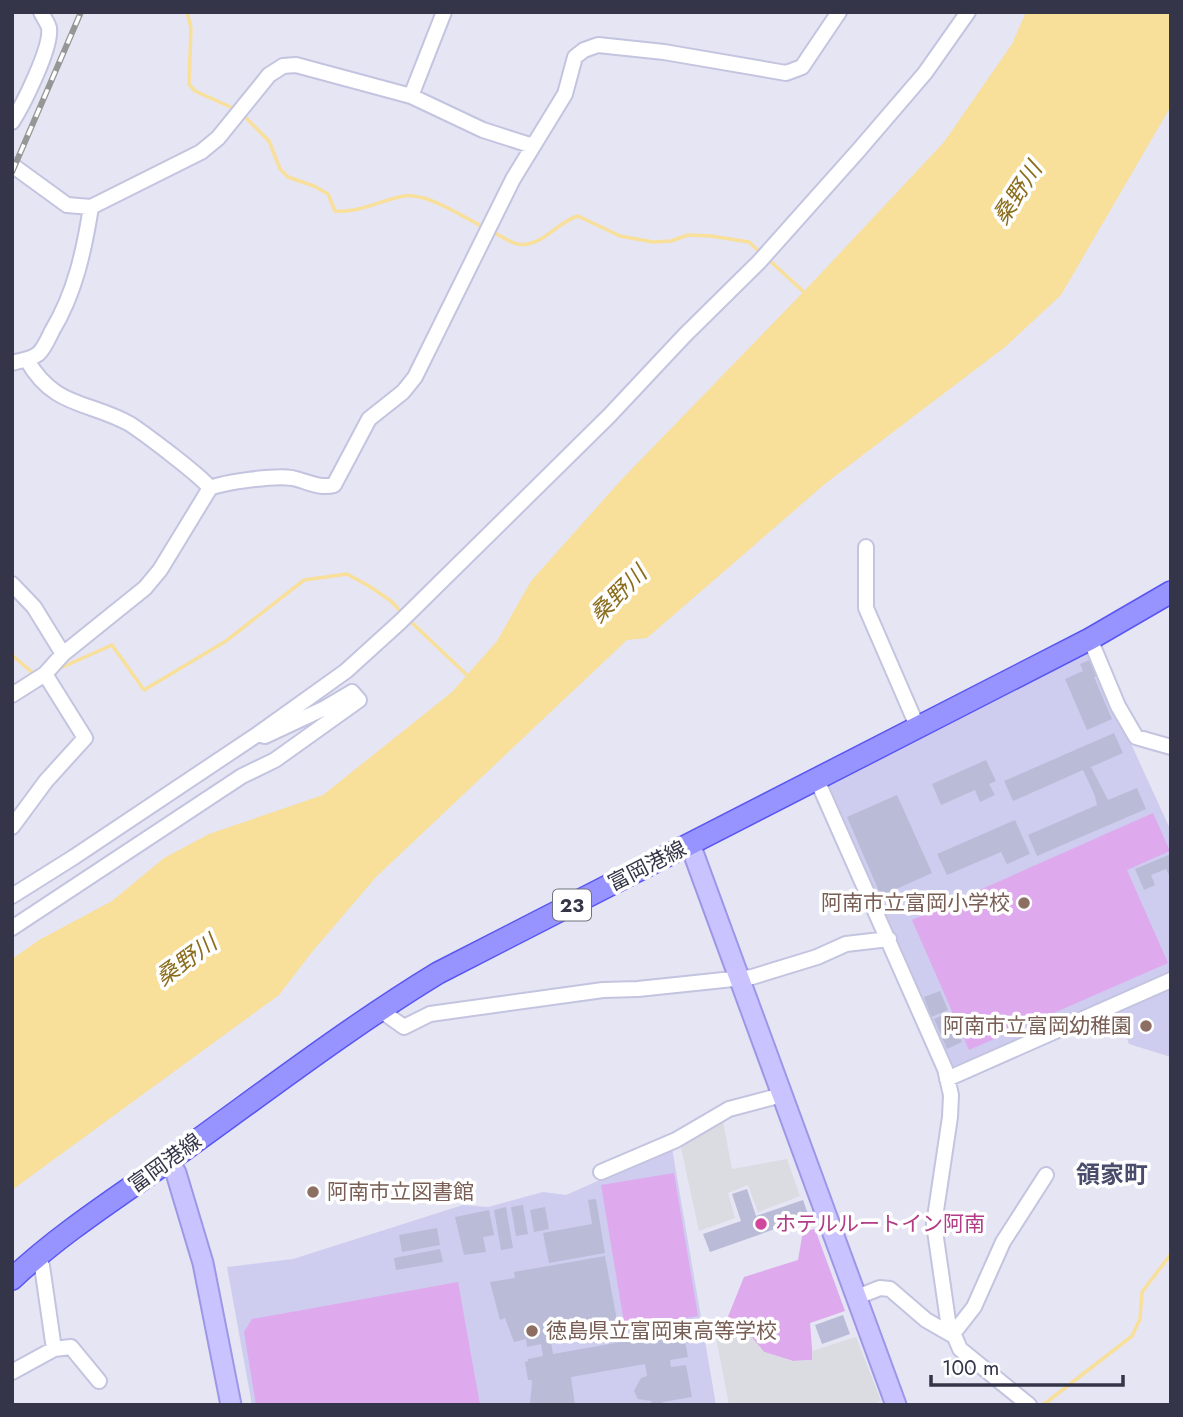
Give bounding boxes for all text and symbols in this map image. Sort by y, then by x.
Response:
water label: 桑野川 [984,152,1052,231]
water label: 桑野川 [582,555,657,630]
street label: 富岡港線 [603,834,691,898]
place label: 阿南市立富岡小学校 [821,888,1010,918]
road number: 23 [553,890,591,920]
marker: 阿南市立富岡小学校 [1016,895,1032,911]
water label: 桑野川 [148,924,226,994]
place label: 阿南市立富岡幼稚園 [943,1011,1132,1041]
marker: 阿南市立富岡幼稚園 [1138,1018,1154,1034]
street label: 富岡港線 [122,1126,208,1200]
district label: 領家町 [1076,1157,1148,1192]
place label: 阿南市立図書館 [327,1177,474,1207]
marker: 阿南市立図書館 [305,1184,321,1200]
place label: ホテルルートイン阿南 [775,1209,985,1239]
marker: ホテルルートイン阿南 [753,1216,769,1232]
place label: 徳島県立富岡東高等学校 [546,1316,777,1346]
marker: 徳島県立富岡東高等学校 [524,1323,540,1339]
scale bar [931,1344,1124,1388]
text: 100 m [942,1353,999,1383]

